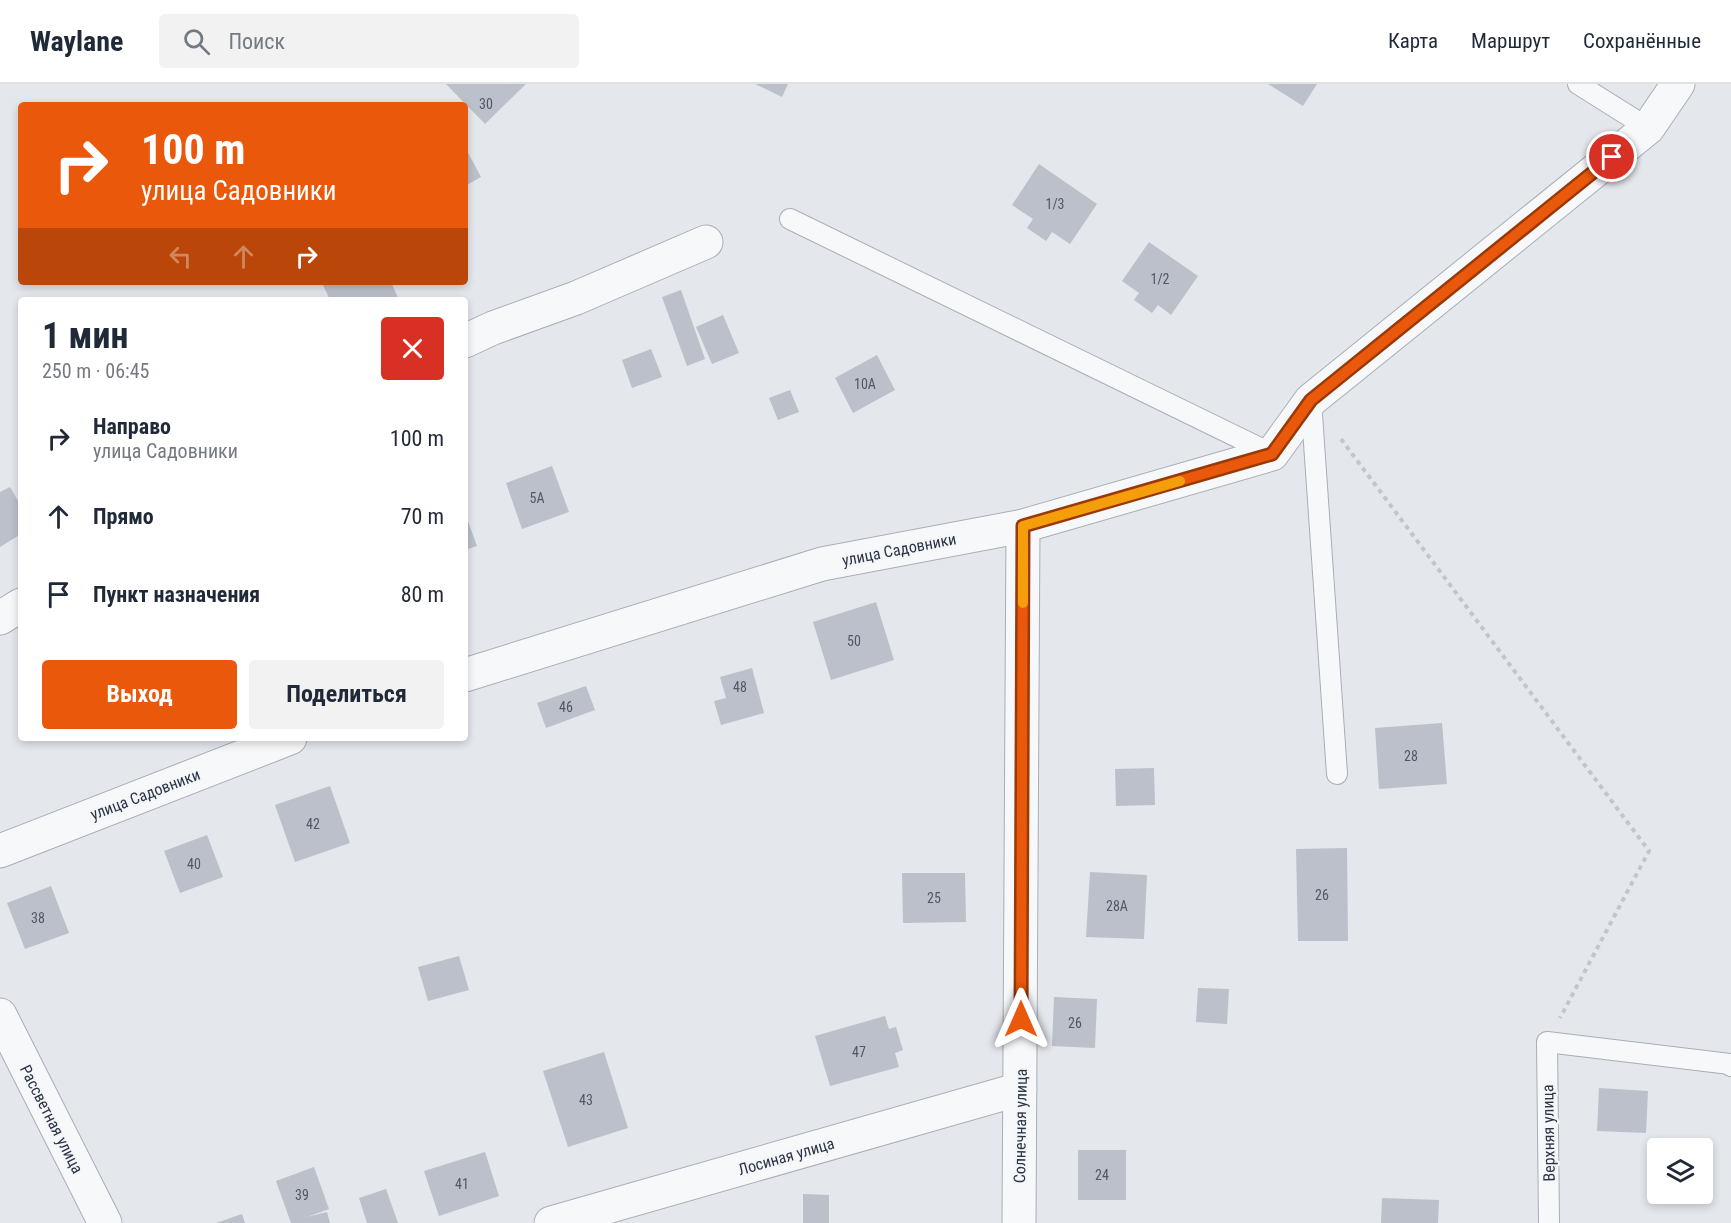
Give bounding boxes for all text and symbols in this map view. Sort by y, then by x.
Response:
search box [159,14,579,68]
text: Waylane [30,25,123,58]
icon: search [180,25,213,58]
text: Поиск [228,29,285,54]
text: Карта [1388,29,1438,53]
text: Маршрут [1471,29,1550,53]
text: Сохранённые [1583,29,1701,53]
house number: 30 [479,96,493,112]
text: 100 m [141,125,246,174]
icon: right [42,126,120,204]
pin [1586,131,1637,182]
icon: arrive [1595,140,1628,173]
text: улица Садовники [141,175,337,207]
house number: 1/3 [1045,196,1065,212]
icon: left [164,240,197,273]
icon: ahead [227,240,260,273]
icon: right [290,240,323,273]
house number: 1/2 [1150,271,1170,287]
text: 1 мин [42,315,128,357]
button: close [381,317,444,380]
text: 250 m · 06:45 [42,359,149,383]
house number: 10А [854,376,876,392]
text: Направо [93,414,171,439]
icon: right [42,422,75,455]
text: 100 m [390,426,444,451]
text: улица Садовники [93,439,238,463]
house number: 5А [530,490,544,506]
icon: ahead [42,500,75,533]
text: Прямо [93,504,154,529]
text: 70 m [401,504,444,529]
street label: улица Садовники [840,529,958,570]
icon: arrive [42,578,75,611]
text: Пункт назначения [93,582,260,607]
text: 80 m [401,582,444,607]
house number: 50 [847,633,861,649]
button: Выход [42,660,237,729]
button: Поделиться [249,660,444,729]
house number: 48 [733,679,747,695]
house number: 46 [559,699,573,715]
house number: 28 [1404,748,1418,764]
street label: улица Садовники [88,765,203,824]
house number: 42 [306,816,320,832]
house number: 40 [187,856,201,872]
house number: 26 [1315,887,1329,903]
house number: 25 [927,890,941,906]
house number: 28А [1106,898,1128,914]
house number: 38 [31,910,45,926]
position arrow [989,987,1053,1051]
house number: 26 [1068,1015,1082,1031]
house number: 47 [852,1044,866,1060]
street label: Рассветная улица [16,1062,87,1177]
street label: Солнечная улица [1010,1069,1031,1183]
street label: Верхняя улица [1538,1084,1559,1182]
house number: 43 [579,1092,593,1108]
street label: Лосиная улица [736,1134,836,1179]
map controls [1647,1138,1713,1204]
button: layers [1647,1138,1713,1204]
house number: 24 [1095,1167,1109,1183]
house number: 41 [455,1176,469,1192]
house number: 39 [295,1187,309,1203]

